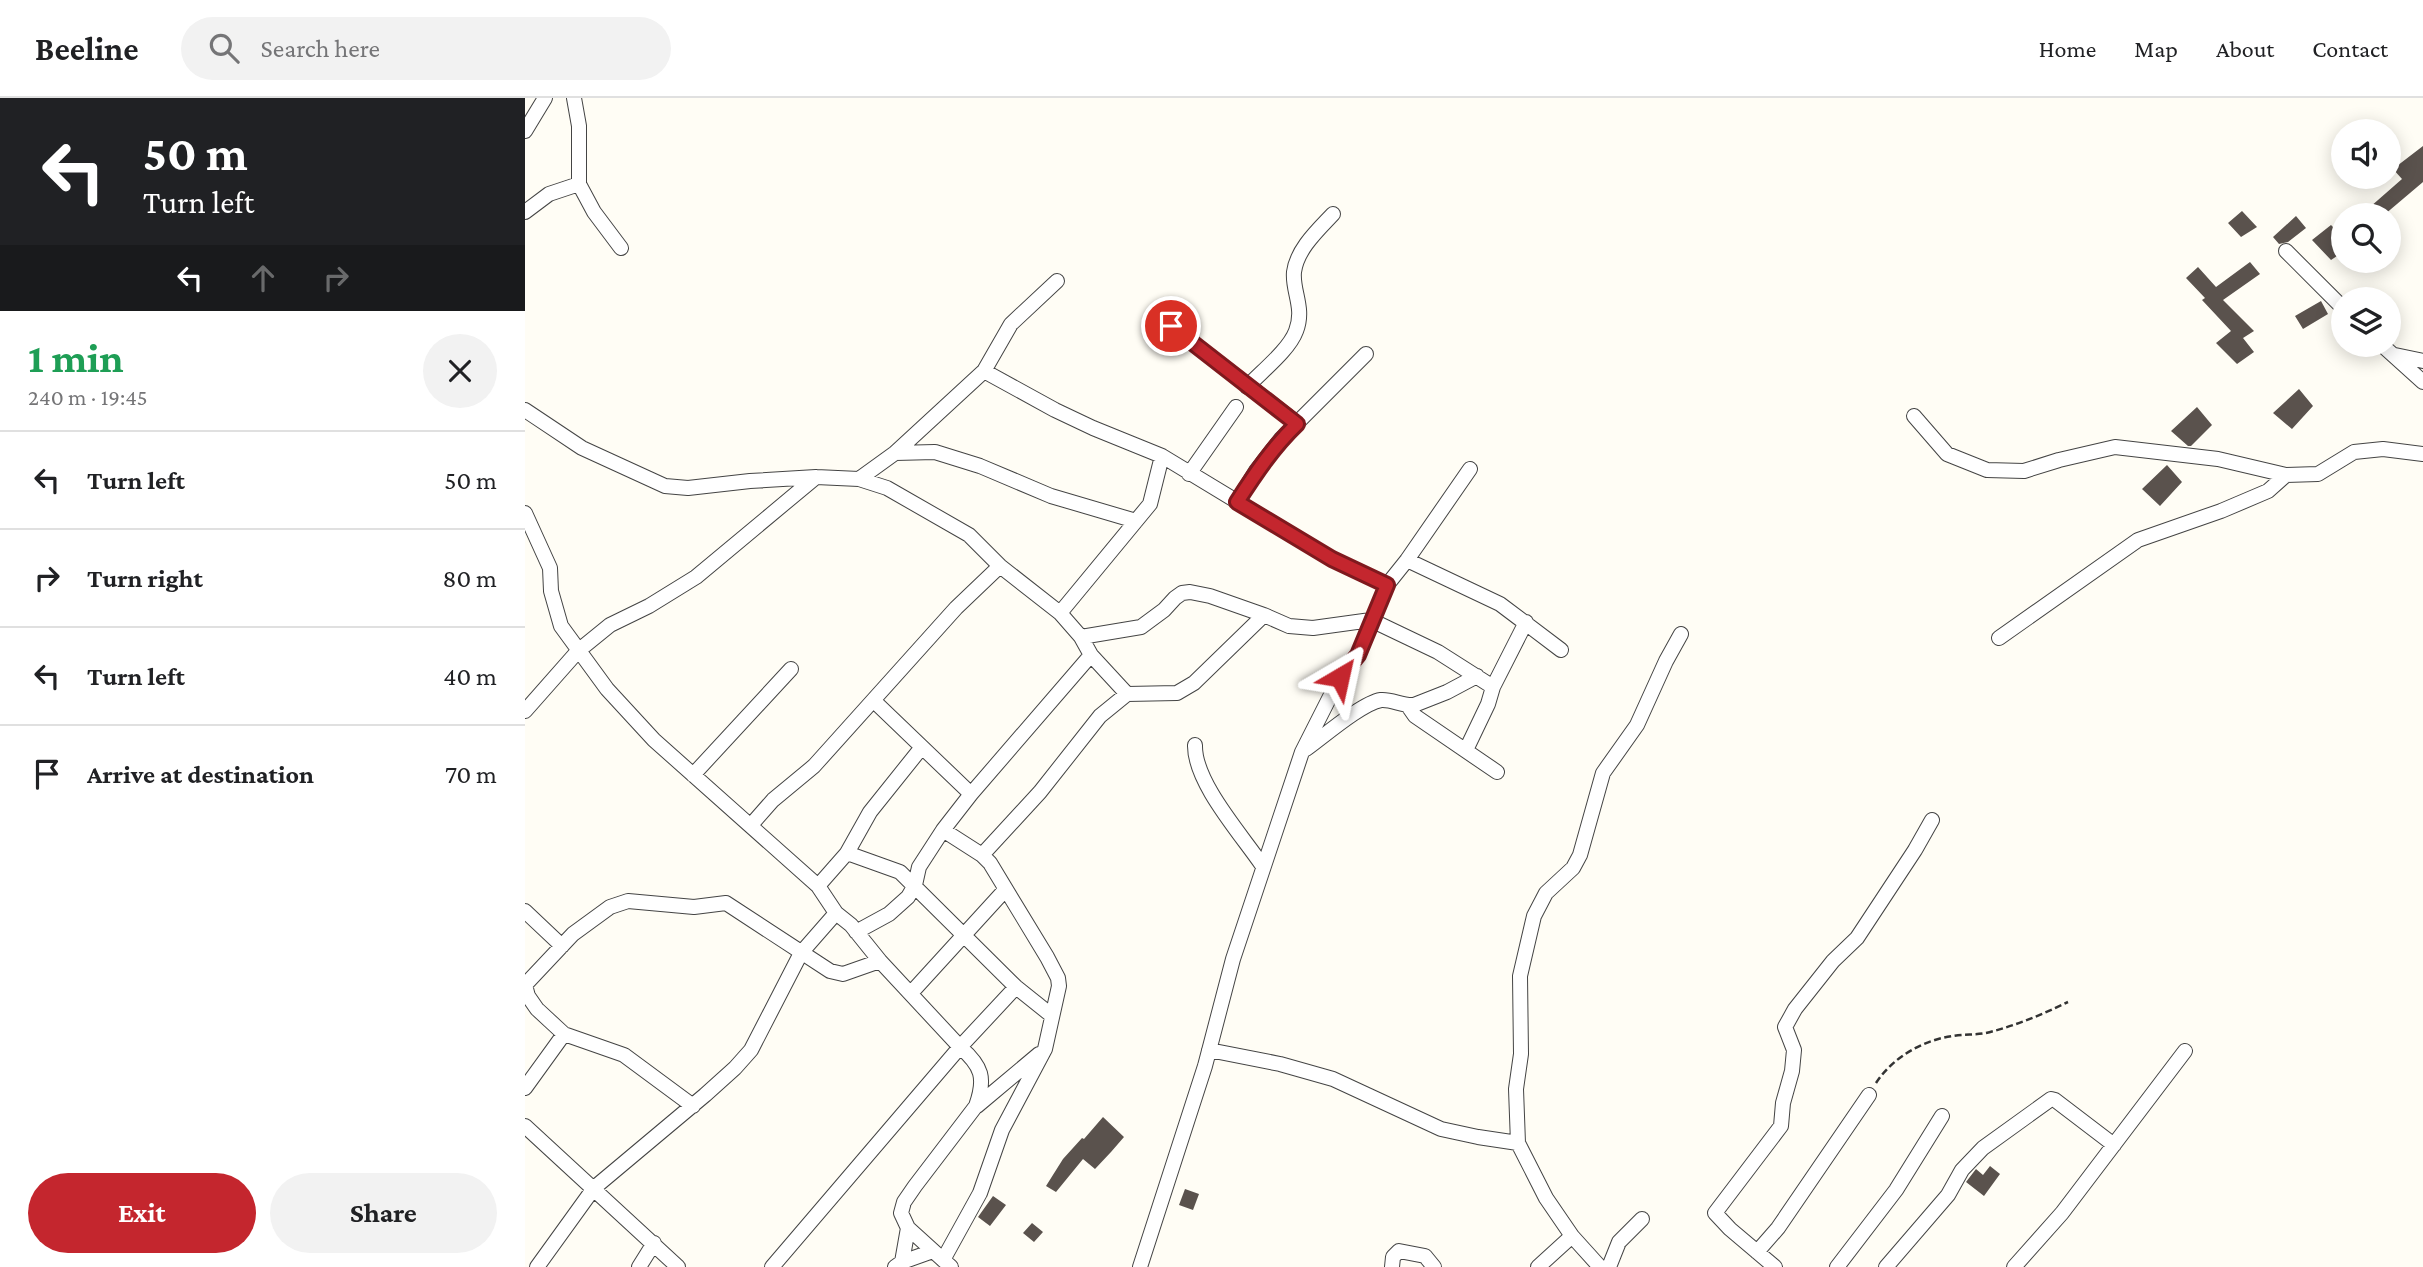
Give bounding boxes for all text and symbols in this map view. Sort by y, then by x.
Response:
search box [181,17,671,80]
icon: search [205,29,243,67]
text: Beeline [35,30,139,67]
text: Search here [261,34,380,63]
text: Home [2039,35,2096,62]
text: Map [2134,35,2178,62]
text: About [2216,35,2274,62]
text: Contact [2312,35,2388,62]
map controls [2331,119,2401,357]
button: sound [2331,119,2401,189]
icon: left [28,126,119,217]
text: 50 m [143,126,248,181]
text: Turn left [143,184,254,220]
button: search [2331,203,2401,273]
icon: left [171,259,209,297]
icon: ahead [244,259,282,297]
icon: right [317,259,355,297]
button: layers [2331,287,2401,357]
pin [1141,296,1201,356]
icon: arrive [1152,307,1190,345]
text: 1 min [28,334,124,381]
button: close [423,334,497,408]
text: 240 m · 19:45 [28,384,148,410]
icon: left [28,461,66,499]
text: Turn left [87,466,185,495]
text: 50 m [444,466,497,495]
icon: right [28,559,66,597]
text: Turn right [87,564,203,593]
text: 80 m [443,564,497,593]
position arrow [1303,640,1377,714]
icon: left [28,657,66,695]
text: Turn left [87,662,185,691]
text: 40 m [443,662,497,691]
icon: arrive [28,755,66,793]
text: Arrive at destination [87,760,314,789]
text: 70 m [445,760,497,789]
button: Exit [28,1173,256,1253]
button: Share [270,1173,497,1253]

